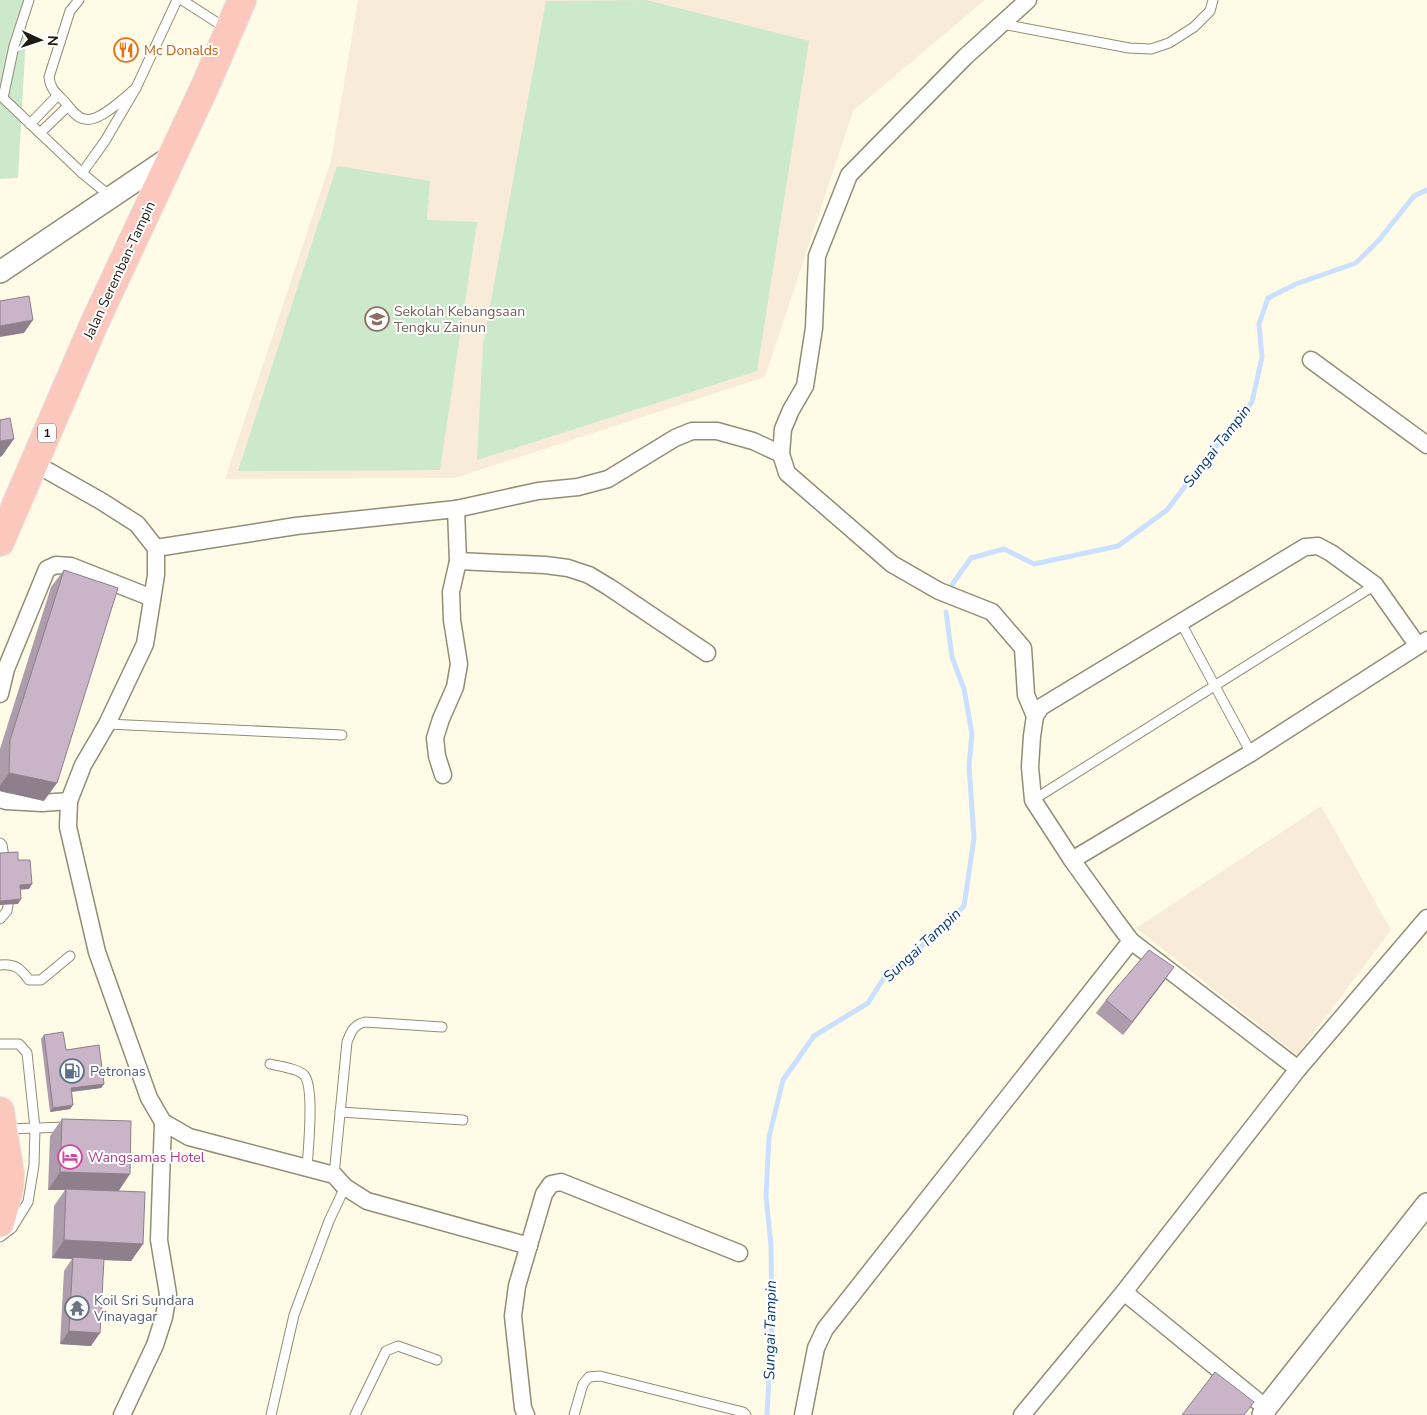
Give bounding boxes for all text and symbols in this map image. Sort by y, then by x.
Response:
north arrow [15,15,65,65]
text: N [43,35,62,46]
restaurant icon: Mc Donalds [113,37,139,63]
place label: Mc Donalds [144,41,219,60]
street label: Jalan Seremban-Tampin [79,198,160,343]
place label: Sekolah Kebangsaan Tengku Zainun [394,302,525,337]
school or university icon: Sekolah Kebangsaan Tengku Zainun [364,306,390,332]
water label: Sungai Tampin [1178,401,1256,491]
road number: 1 [38,423,56,442]
water label: Sungai Tampin [879,904,965,986]
fuel station icon: Petronas [59,1058,85,1084]
place label: Petronas [90,1062,146,1081]
hotel icon: Wangsamas Hotel [57,1144,83,1170]
place label: Wangsamas Hotel [88,1148,206,1167]
water label: Sungai Tampin [759,1280,781,1380]
place label: Koil Sri Sundara Vinayagar [93,1291,194,1326]
temple icon: Koil Sri Sundara Vinayagar [64,1295,90,1321]

